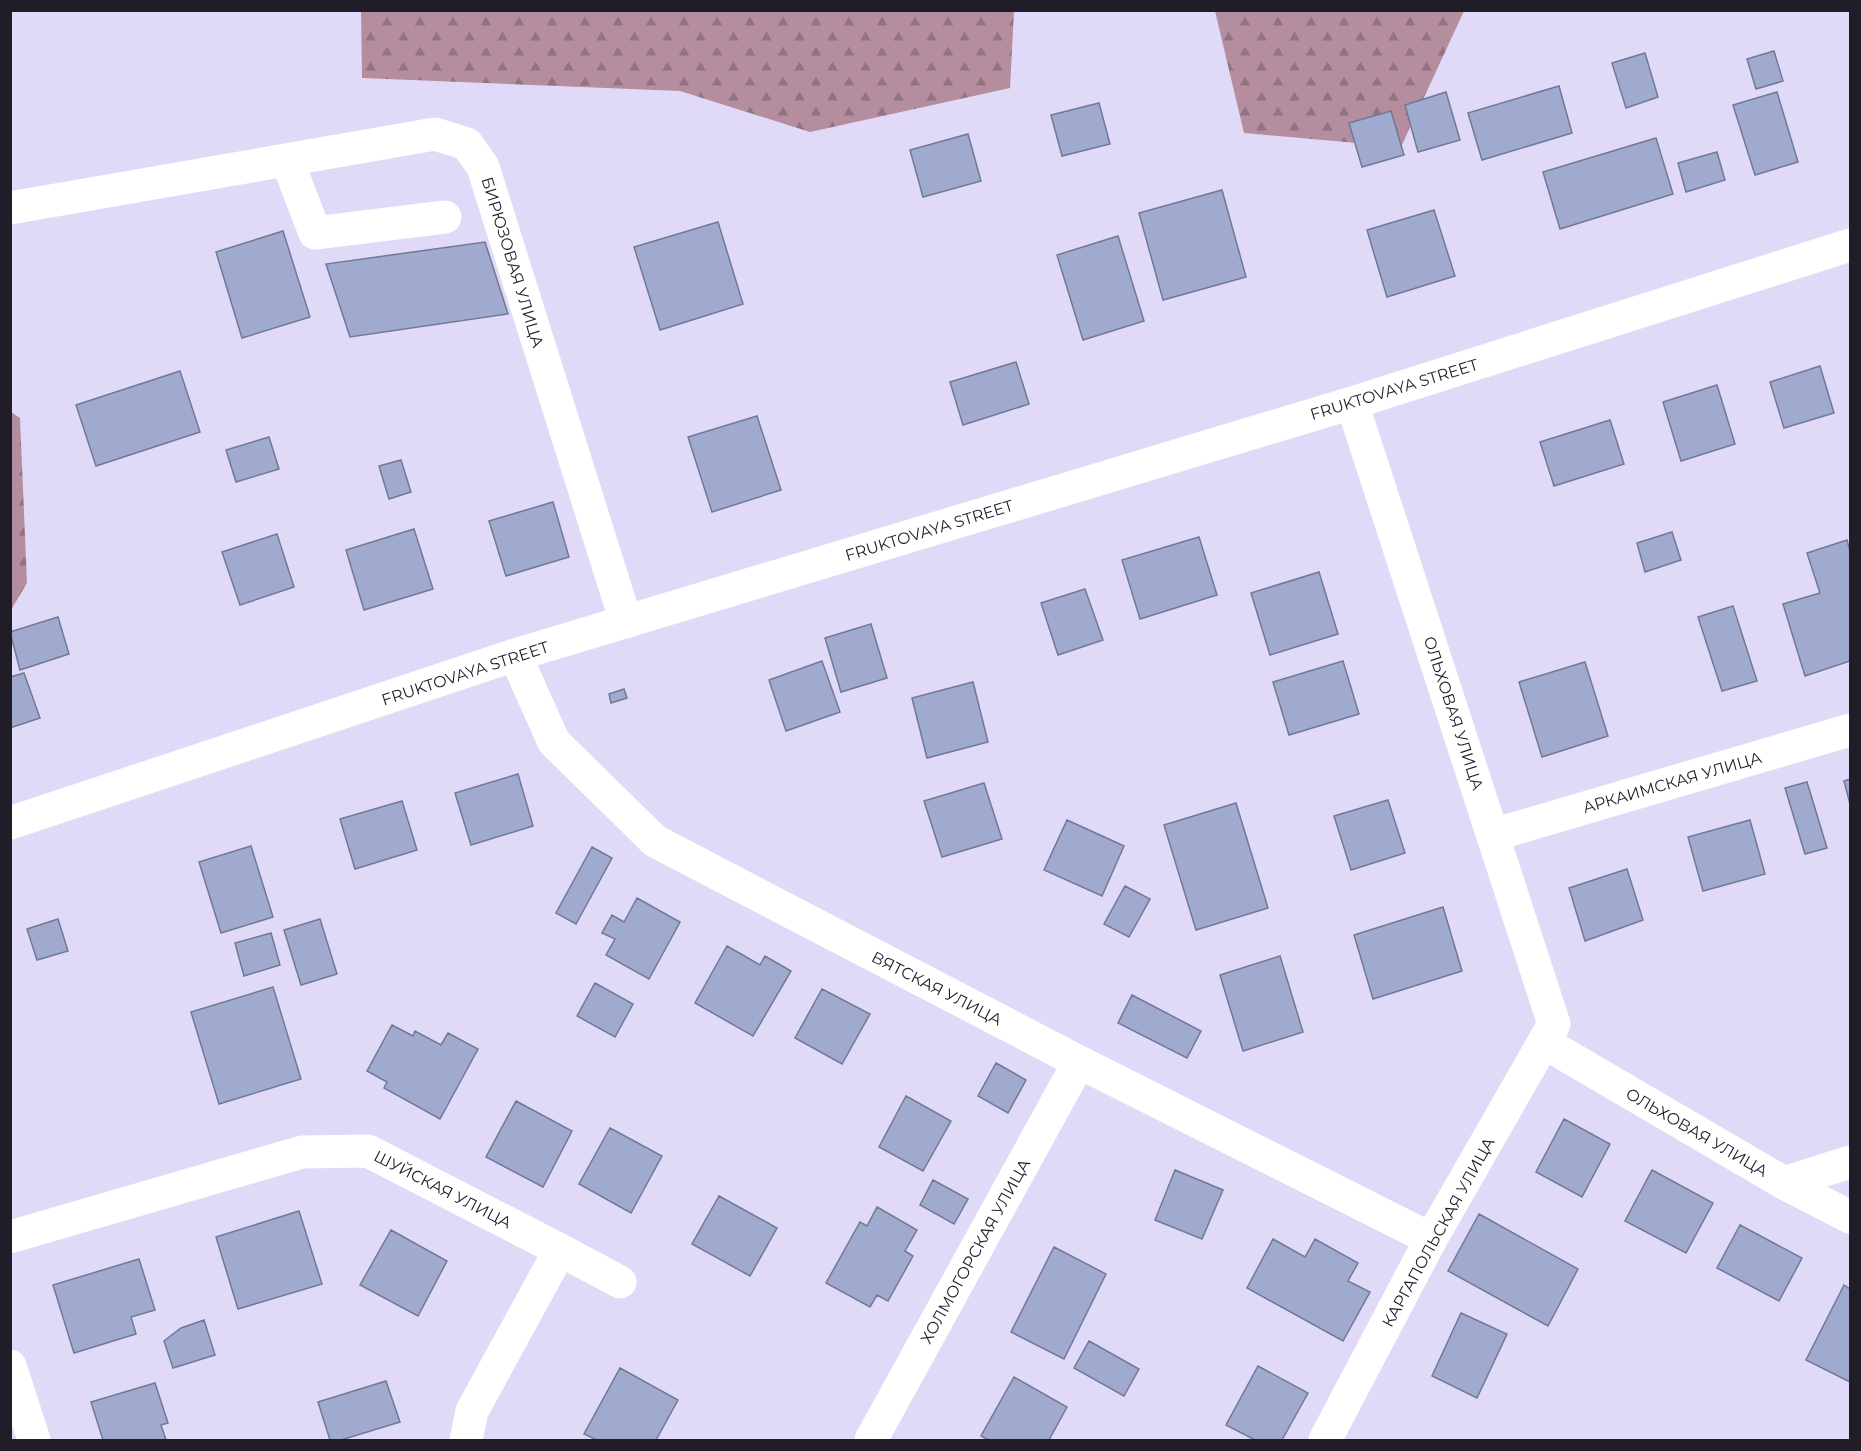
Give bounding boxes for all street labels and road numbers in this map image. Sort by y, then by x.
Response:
street label: БИРЮЗОВАЯ УЛИЦА [478,175,548,350]
street label: FRUKTOVAYA STREET [1308,355,1481,424]
street label: FRUKTOVAYA STREET [843,496,1016,565]
street label: ОЛЬХОВАЯ УЛИЦА [1420,634,1487,793]
street label: FRUKTOVAYA STREET [379,637,552,710]
street label: АРКАИМСКАЯ УЛИЦА [1581,748,1764,817]
street label: ВЯТСКАЯ УЛИЦА [868,947,1005,1030]
street label: ОЛЬХОВАЯ УЛИЦА [1622,1084,1771,1181]
street label: КАРГАПОЛЬСКАЯ УЛИЦА [1378,1134,1499,1330]
street label: ШУЙСКАЯ УЛИЦА [371,1147,515,1232]
street label: ХОЛМОГОРСКАЯ УЛИЦА [917,1155,1034,1347]

